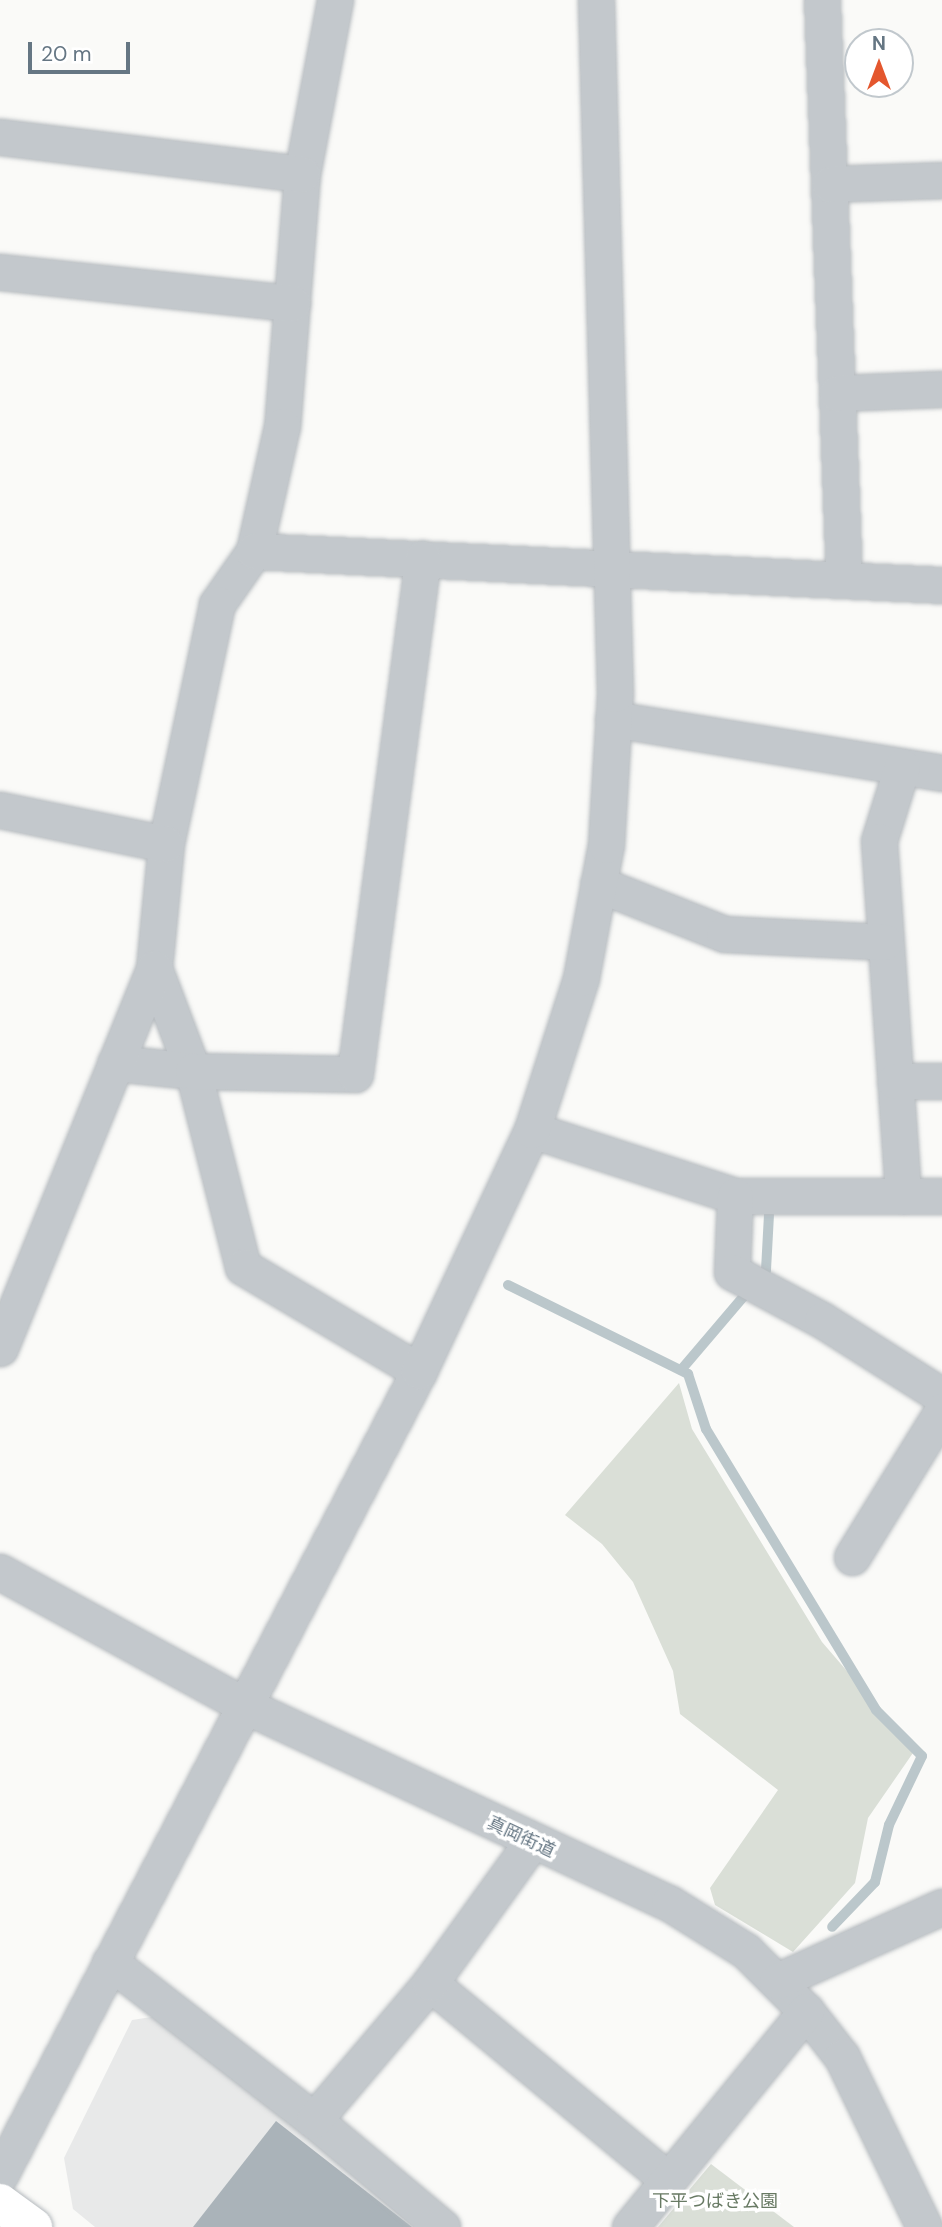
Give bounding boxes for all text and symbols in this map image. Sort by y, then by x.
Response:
scale bar [32,28,133,72]
north arrow [844,28,914,98]
text: N [872,31,886,56]
text: 20 m [41,40,92,68]
street label: 真岡街道 [484,1812,558,1862]
park label: 下平つばき公園 [652,2190,778,2212]

